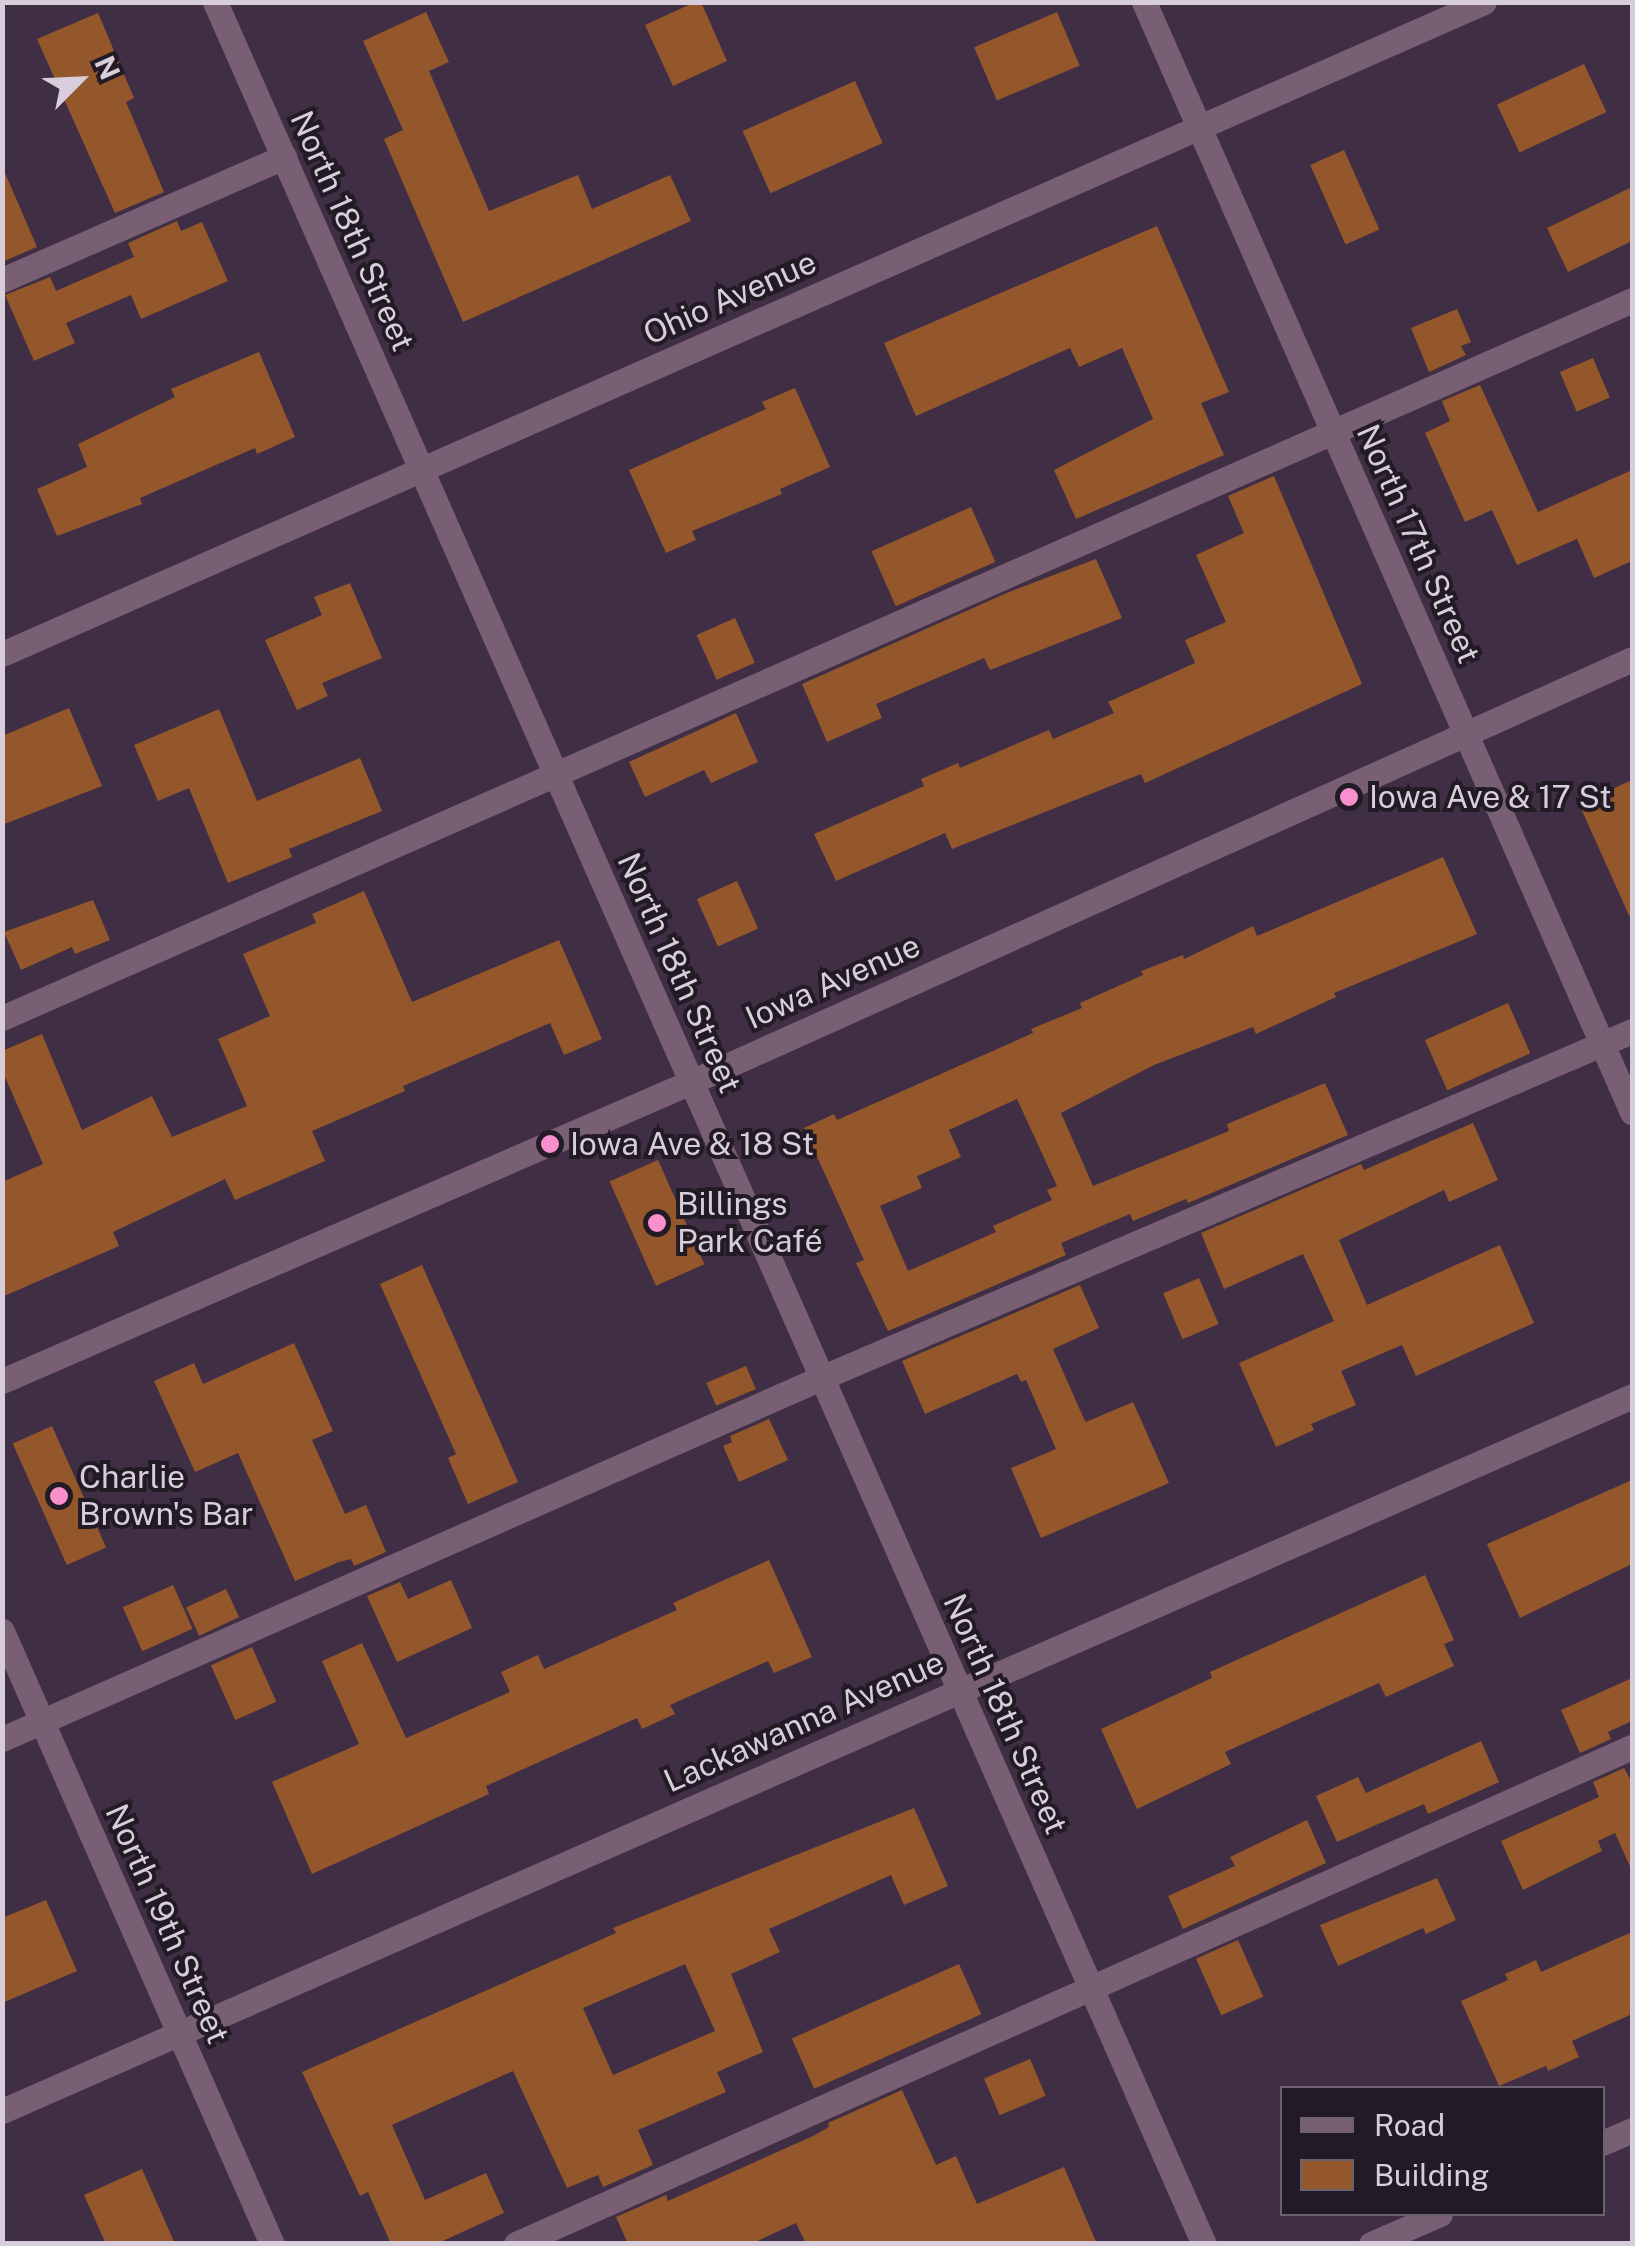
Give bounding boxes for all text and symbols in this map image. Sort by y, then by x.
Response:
north arrow [30,30,130,130]
text: N [88,51,127,84]
street label: North 18th Street [282,105,422,357]
street label: Ohio Avenue [637,243,823,353]
street label: North 17th Street [1348,419,1488,669]
place label: Iowa Ave & 17 St [1369,778,1612,816]
marker: Iowa Ave & 17 St [1338,786,1360,808]
street label: North 18th Street [609,847,749,1099]
street label: Iowa Avenue [740,926,926,1038]
place label: Iowa Ave & 18 St [570,1125,814,1163]
marker: Iowa Ave & 18 St [539,1133,561,1155]
place label: Billings Park Café [677,1186,823,1261]
marker: Billings Park Café [646,1212,668,1234]
place label: Charlie Brown's Bar [79,1459,253,1534]
marker: Charlie Brown's Bar [48,1485,70,1507]
street label: North 18th Street [935,1588,1075,1840]
street label: Lackawanna Avenue [658,1643,950,1801]
street label: North 19th Street [97,1798,237,2050]
legend [1280,2086,1605,2216]
text: Road [1374,2107,1445,2143]
text: Building [1374,2157,1489,2193]

